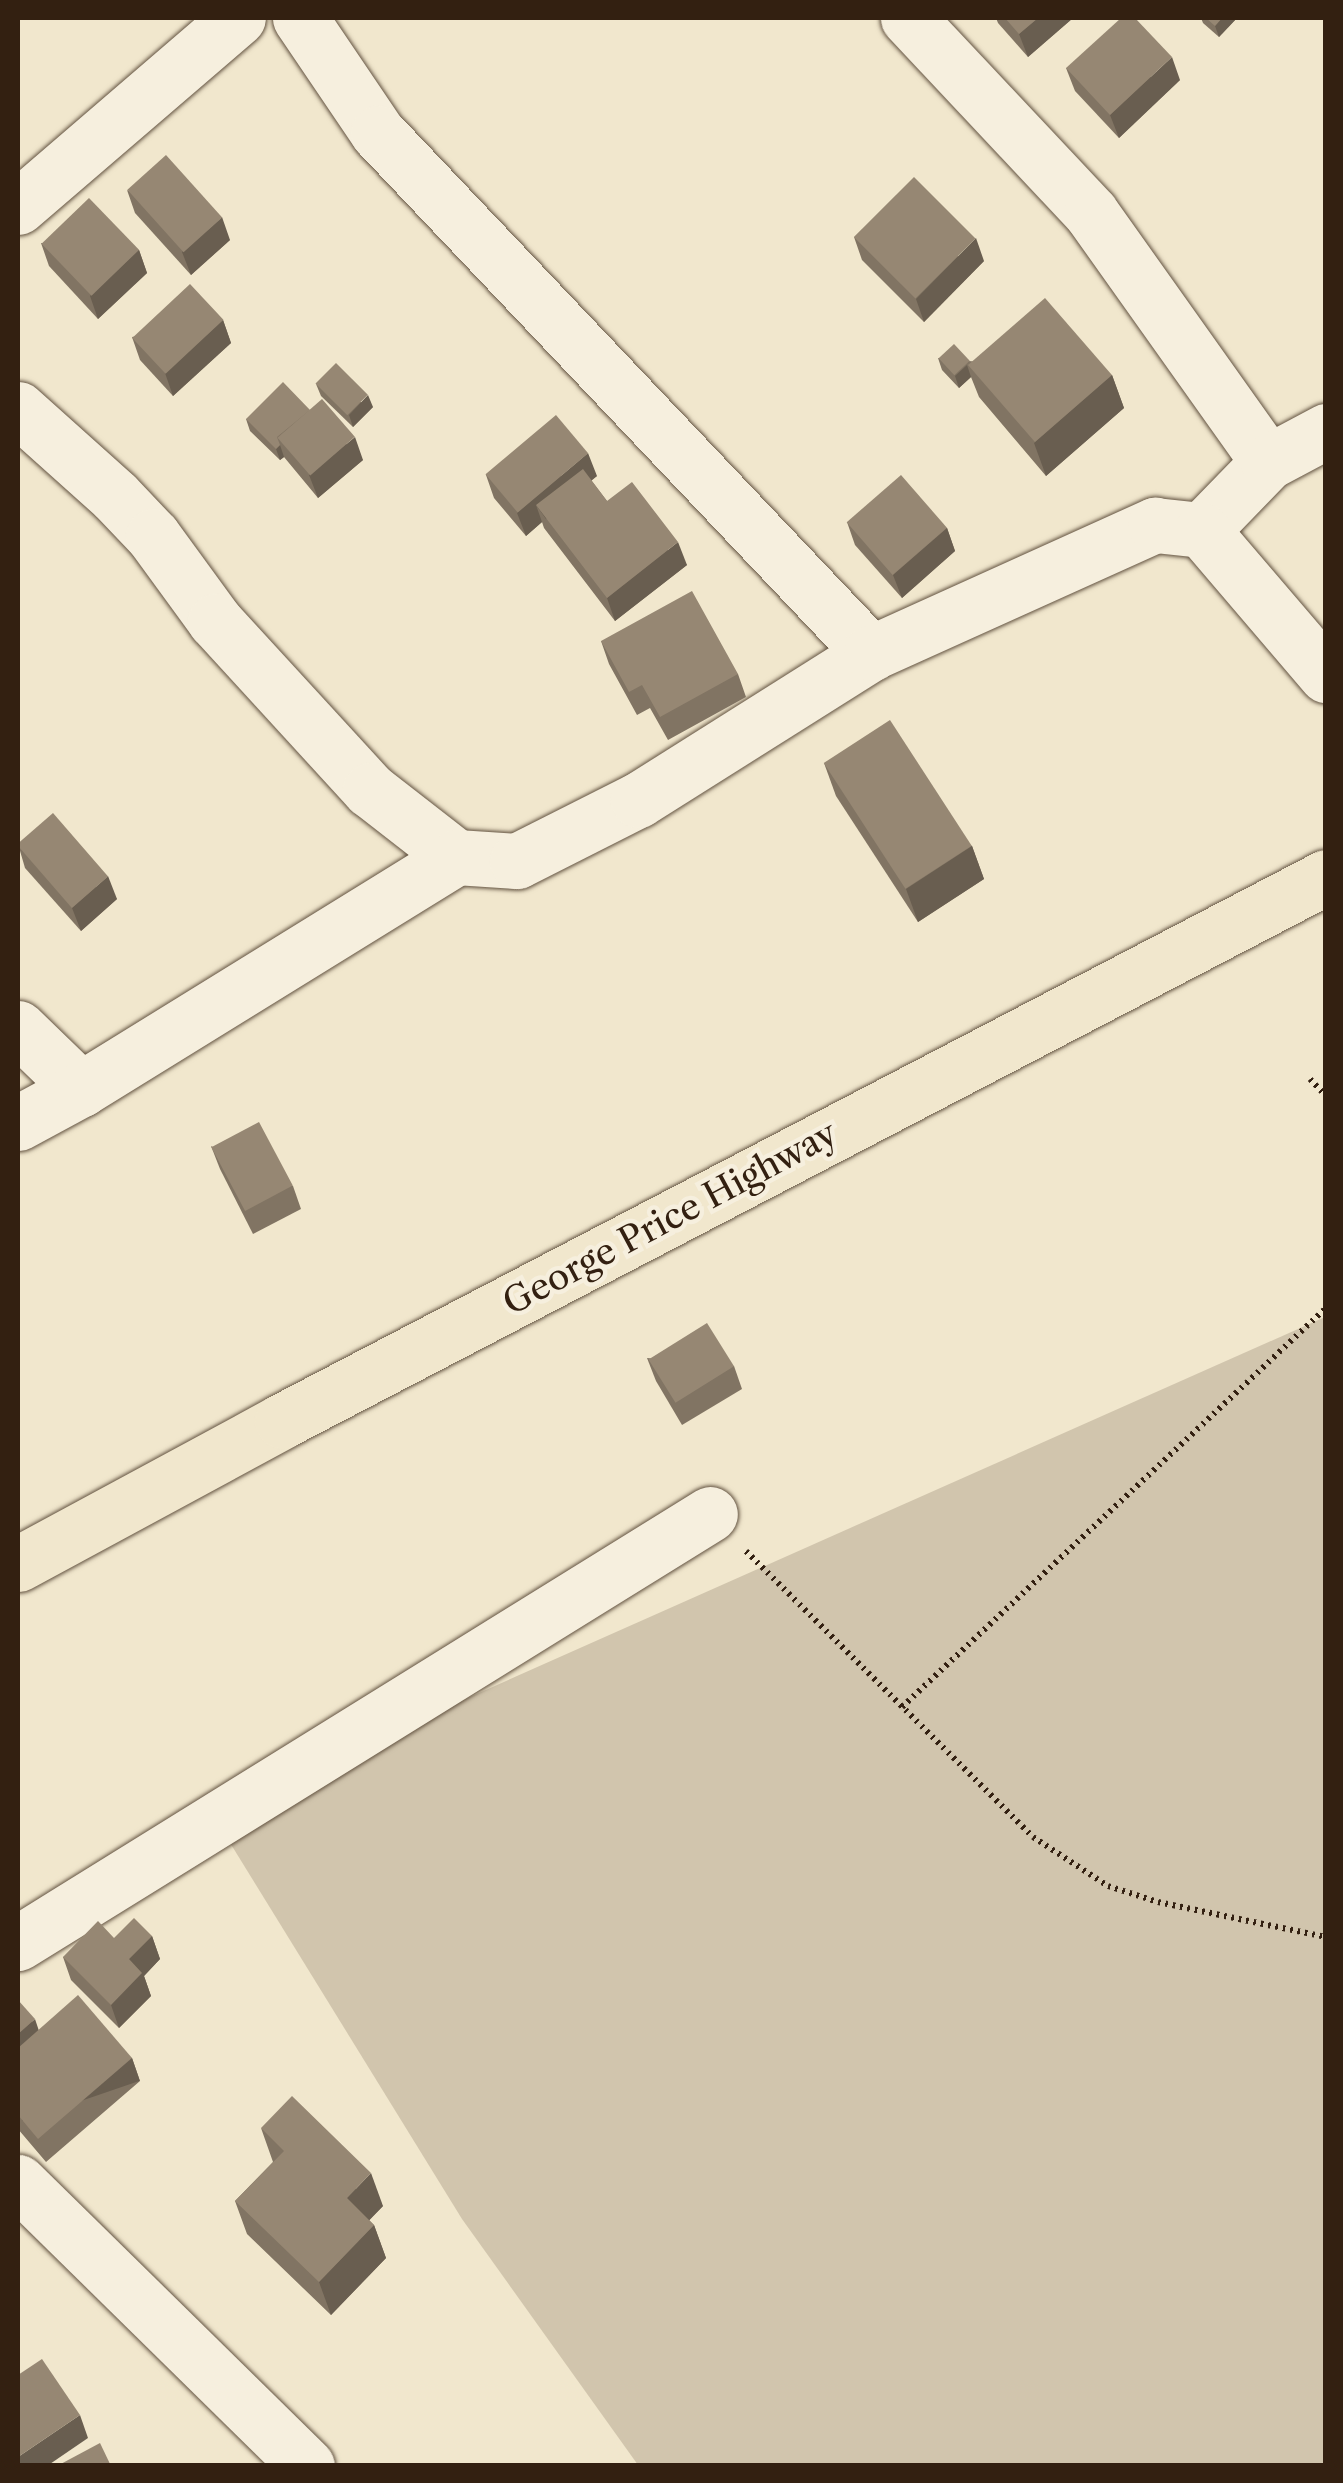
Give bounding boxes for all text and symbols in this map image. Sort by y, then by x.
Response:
street label: George Price Highway [496,1112,844,1324]

